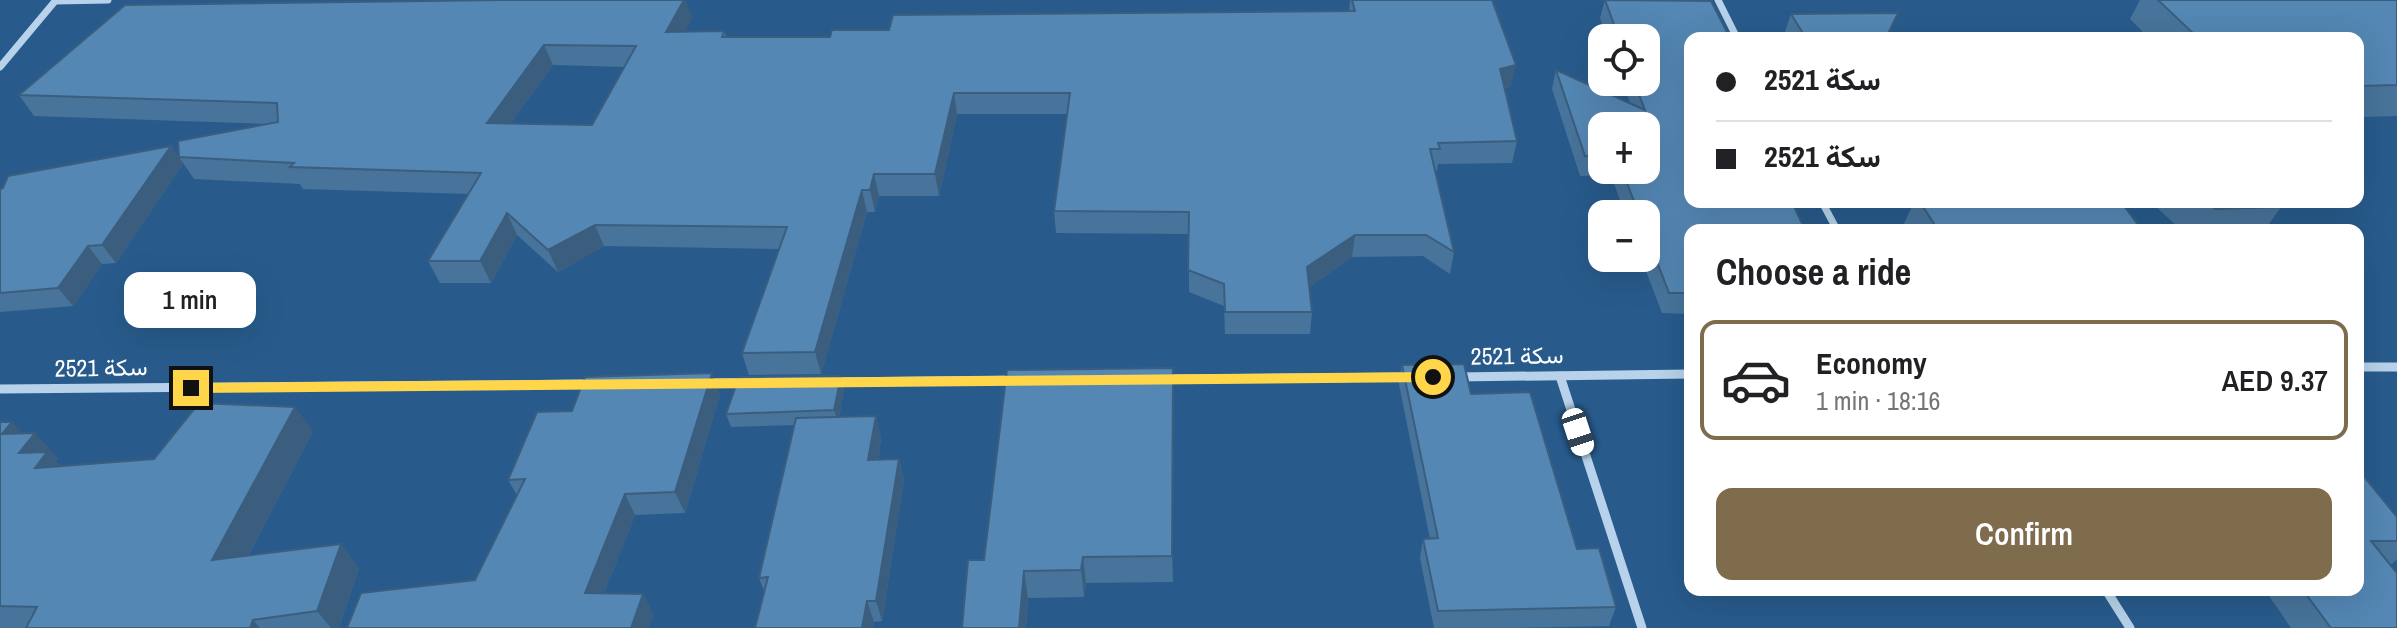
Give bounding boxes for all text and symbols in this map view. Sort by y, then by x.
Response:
map controls [1588,24,1660,272]
button: locate [1588,24,1660,96]
text: سكة 2521 [1764,59,1881,99]
button: + [1588,112,1660,184]
text: سكة 2521 [1764,136,1881,176]
button: − [1588,200,1660,272]
text: Choose a ride [1716,248,1911,296]
callout: 1 min [125,272,257,328]
text: 1 min [163,282,217,317]
street label: سكة 2521 [1470,338,1564,372]
text: Economy [1816,343,1927,383]
icon: car [1720,344,1792,416]
street label: سكة 2521 [54,350,148,384]
route start [1415,359,1451,395]
text: AED 9.37 [2222,360,2328,400]
route end [173,370,209,406]
text: 1 min · 18:16 [1816,383,1940,418]
car [1559,405,1597,459]
button: Confirm [1716,488,2332,580]

